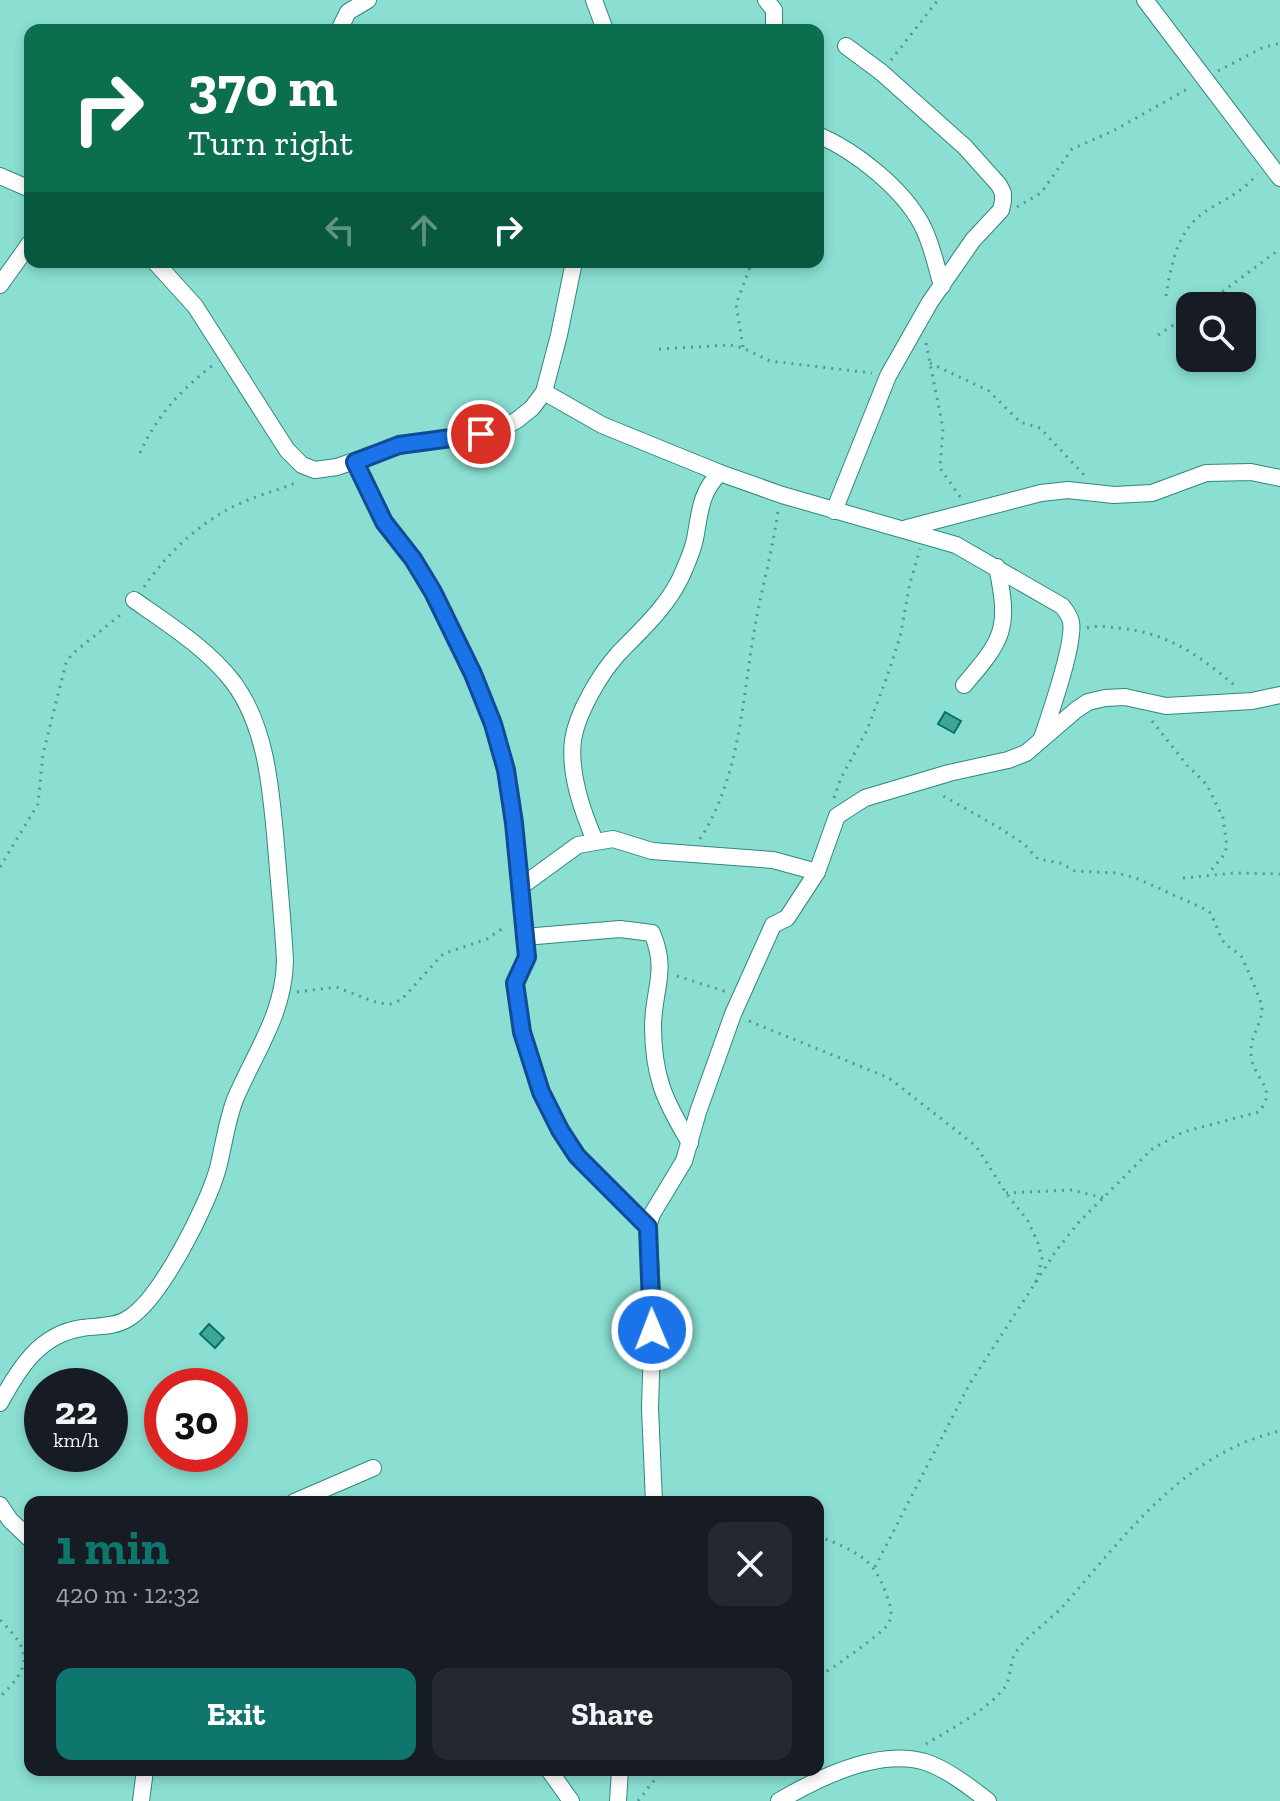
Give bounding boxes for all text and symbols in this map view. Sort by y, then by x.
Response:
text: 370 m [188,53,337,120]
icon: right [56,56,160,160]
text: Turn right [188,121,353,164]
icon: left [318,208,362,252]
icon: ahead [402,208,446,252]
icon: right [486,208,530,252]
map controls [1176,292,1256,372]
button: search [1176,292,1256,372]
pin [447,400,515,468]
icon: arrive [459,412,503,456]
position arrow [610,1288,694,1372]
speed limit sign: 30 [144,1368,248,1472]
text: 22 [55,1386,97,1434]
text: km/h [53,1428,99,1452]
text: 1 min [56,1519,169,1576]
button: close [708,1522,792,1606]
text: 420 m · 12:32 [56,1578,200,1610]
button: Exit [56,1668,416,1760]
button: Share [432,1668,792,1760]

